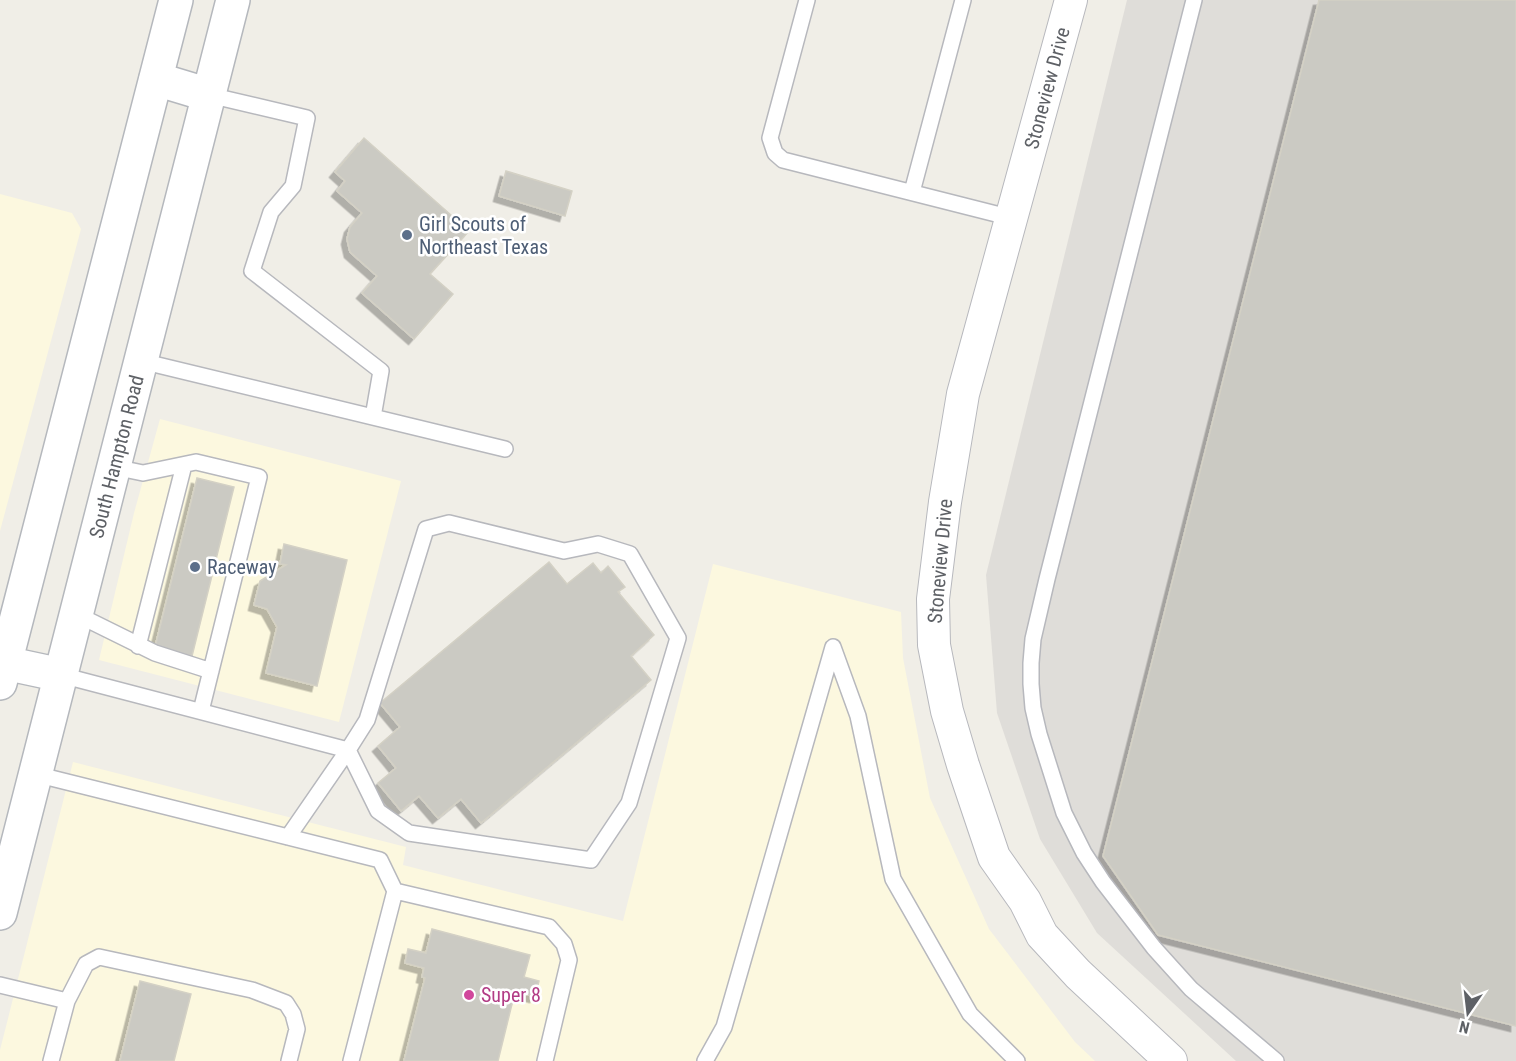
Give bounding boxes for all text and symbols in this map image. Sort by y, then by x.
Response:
street label: Stoneview Drive [1019,24,1075,152]
place label: Girl Scouts of Northeast Texas [419,212,548,259]
marker: Girl Scouts of Northeast Texas [400,228,414,242]
street label: South Hampton Road [84,373,149,541]
street label: Stoneview Drive [923,498,957,624]
place label: Raceway [207,555,277,579]
marker: Raceway [188,560,202,574]
place label: Super 8 [481,983,541,1007]
north arrow [1438,983,1498,1043]
marker: Super 8 [462,988,476,1002]
text: N [1457,1017,1472,1037]

